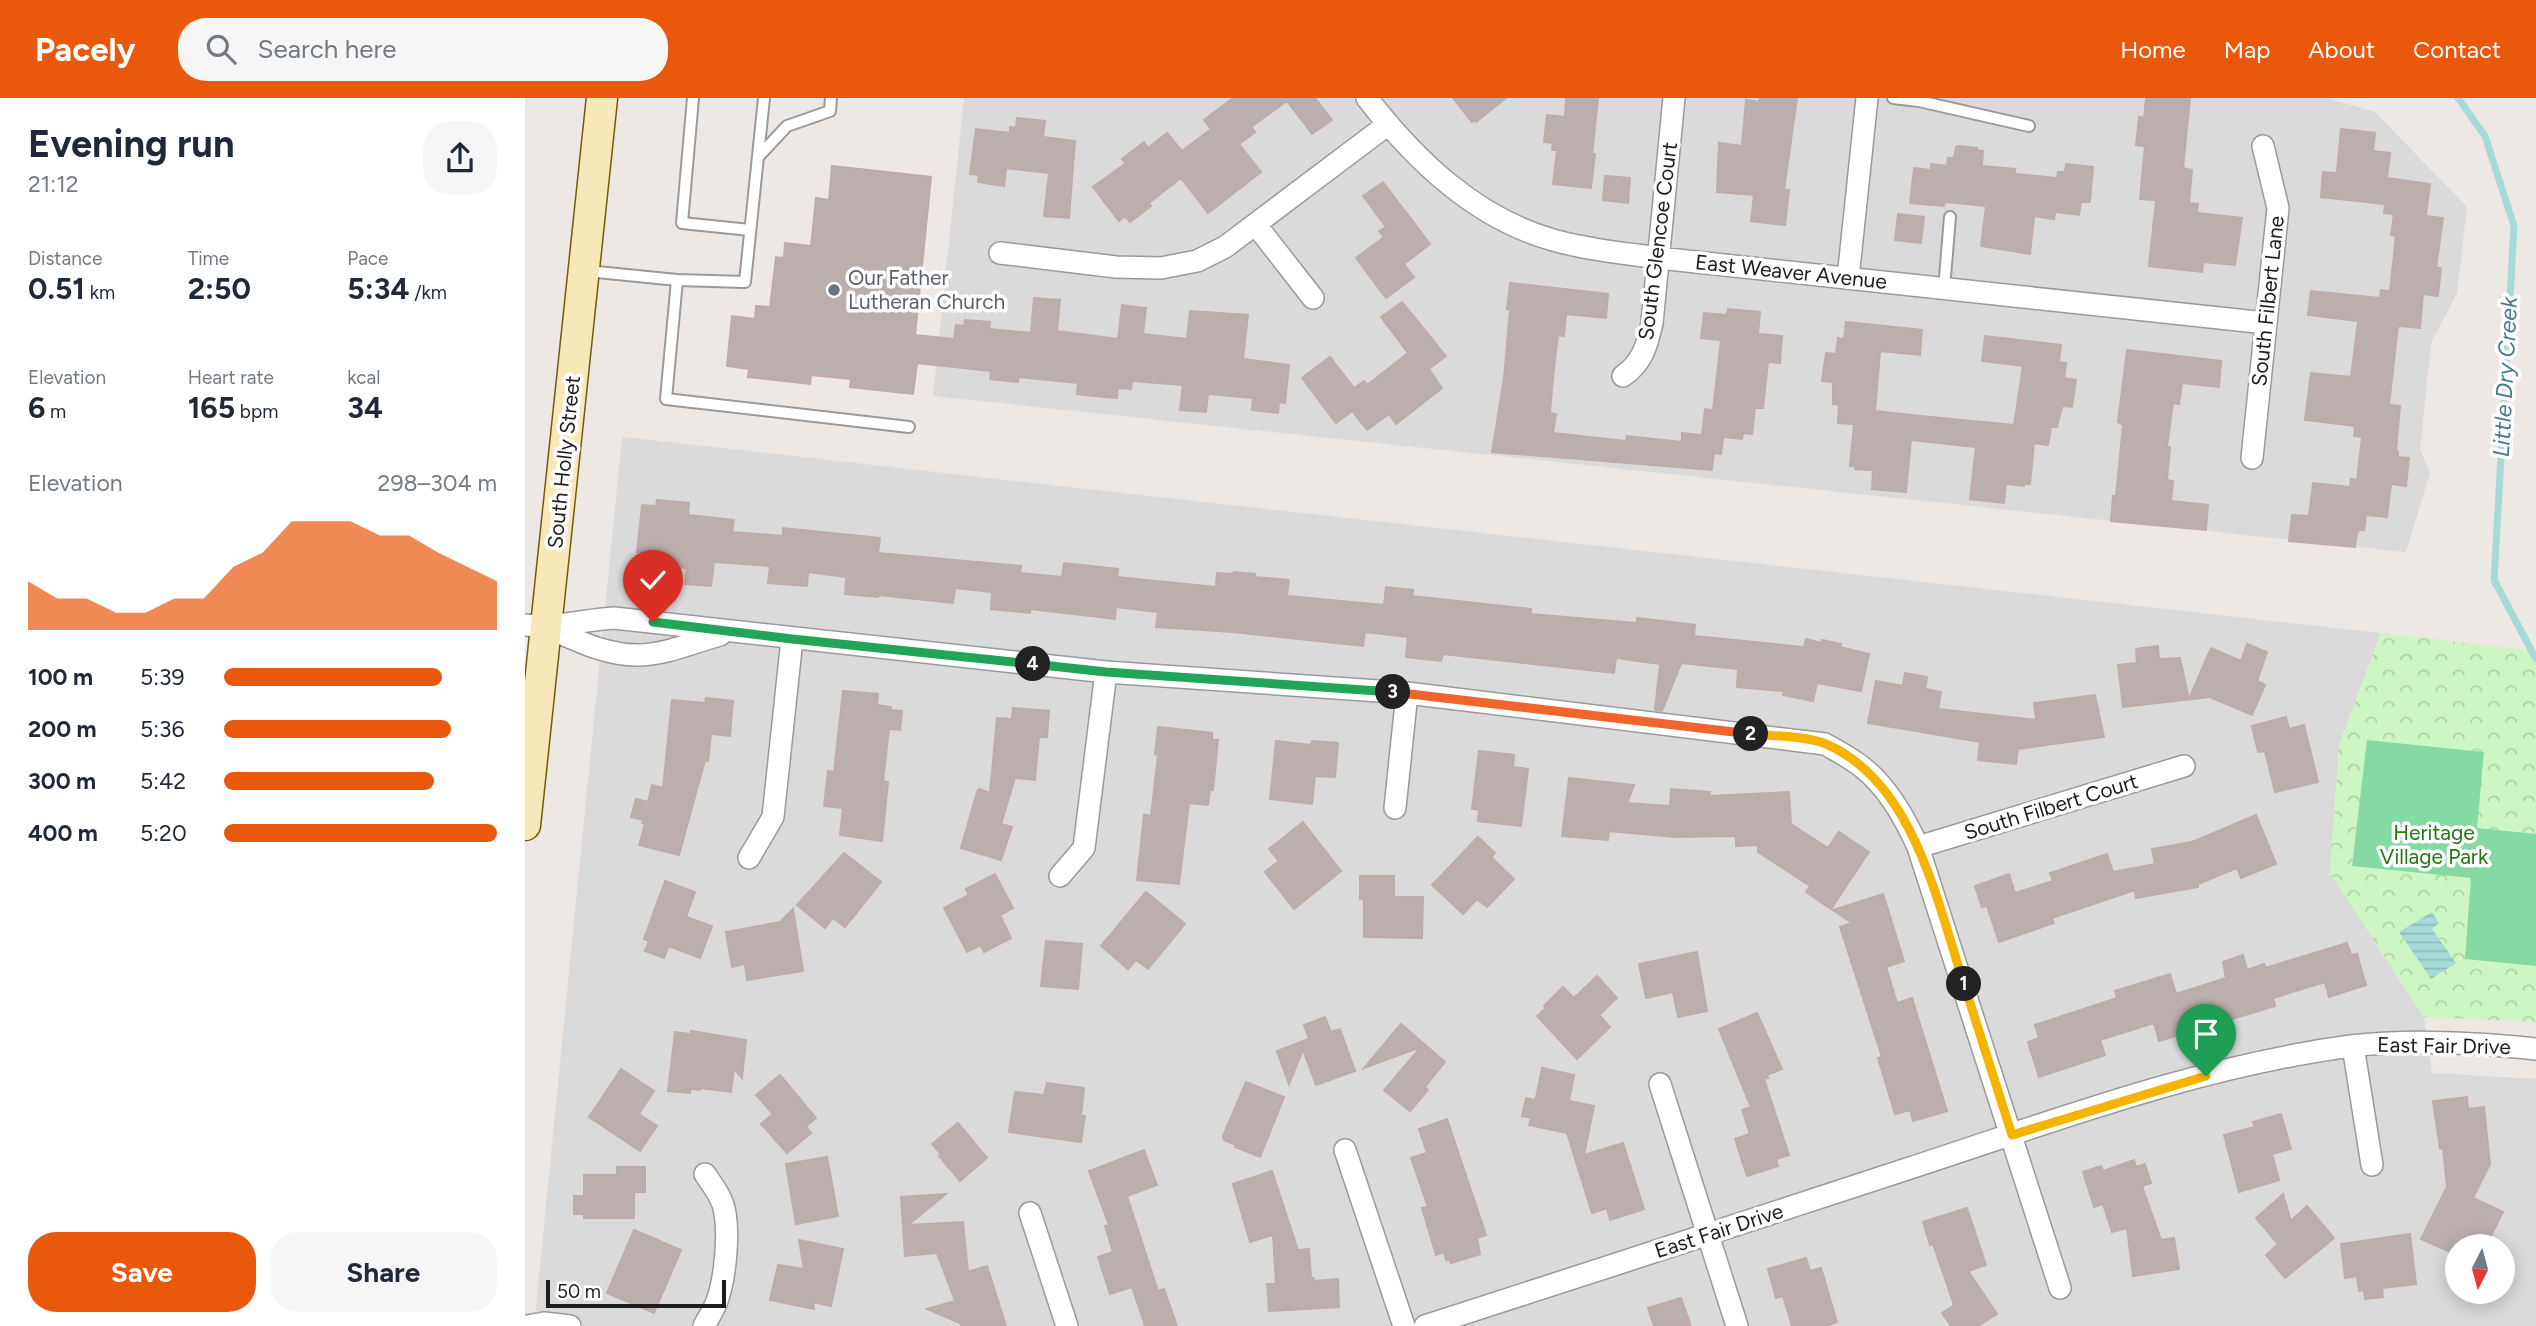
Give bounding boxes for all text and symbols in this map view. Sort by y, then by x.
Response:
search box [178,18,668,81]
text: Pacely [35,30,136,69]
icon: search [202,30,240,68]
text: Search here [258,33,397,65]
text: Home [2120,35,2186,64]
text: Map [2224,35,2270,64]
text: About [2308,35,2375,64]
text: Contact [2413,35,2501,64]
text: Evening run [28,121,235,167]
button: share [423,121,497,195]
street label: South Glencoe Court [1633,140,1682,342]
text: 21:12 [28,170,79,198]
street label: South Filbert Lane [2246,214,2289,387]
text: Distance [28,247,102,270]
text: Time [188,247,229,270]
text: Pace [347,247,388,270]
street label: East Weaver Avenue [1694,249,1888,294]
place label: Our Father Lutheran Church [848,265,1005,314]
text: 0.51 [28,270,85,307]
text: 2:50 [188,270,251,307]
text: 5:34 [347,270,409,307]
text: km [85,281,115,304]
text: /km [409,281,447,304]
marker: Our Father Lutheran Church [826,282,842,298]
water label: Little Dry Creek [2487,295,2523,458]
text: Elevation [28,366,106,389]
text: Heart rate [188,366,274,389]
text: kcal [347,366,381,389]
street label: South Holly Street [542,374,585,550]
text: 6 [28,389,45,426]
text: 165 [188,389,235,426]
text: 34 [347,389,383,426]
text: m [45,400,66,423]
text: bpm [235,400,278,423]
text: Elevation [28,469,123,497]
text: 298–304 m [378,469,497,497]
pin [623,550,683,622]
icon: check [634,561,672,599]
pin: 4 [1015,646,1051,682]
text: 4 [1026,652,1039,675]
text: 100 m [28,663,93,691]
text: 5:39 [140,663,185,691]
pin: 3 [1375,674,1411,710]
text: 3 [1387,680,1398,703]
text: 200 m [28,715,97,743]
text: 5:36 [140,715,185,743]
pin: 2 [1733,716,1769,752]
text: 2 [1745,722,1756,745]
text: 300 m [28,767,96,795]
text: 5:42 [140,767,186,795]
street label: South Filbert Court [1961,768,2141,845]
text: 400 m [28,819,98,847]
text: 5:20 [140,819,187,847]
park label: Heritage Village Park [2380,820,2489,869]
pin: 1 [1947,966,1981,1001]
text: 1 [1959,972,1968,995]
pin [2176,1004,2236,1076]
icon: arrive [2187,1015,2225,1053]
street label: East Fair Drive [2377,1032,2511,1059]
street label: East Fair Drive [1651,1198,1786,1263]
button: Save [28,1232,256,1312]
button: Share [270,1232,497,1312]
north arrow [2445,1234,2515,1304]
map controls [2445,1234,2515,1304]
scale bar [546,1277,726,1309]
text: 50 m [557,1280,601,1303]

